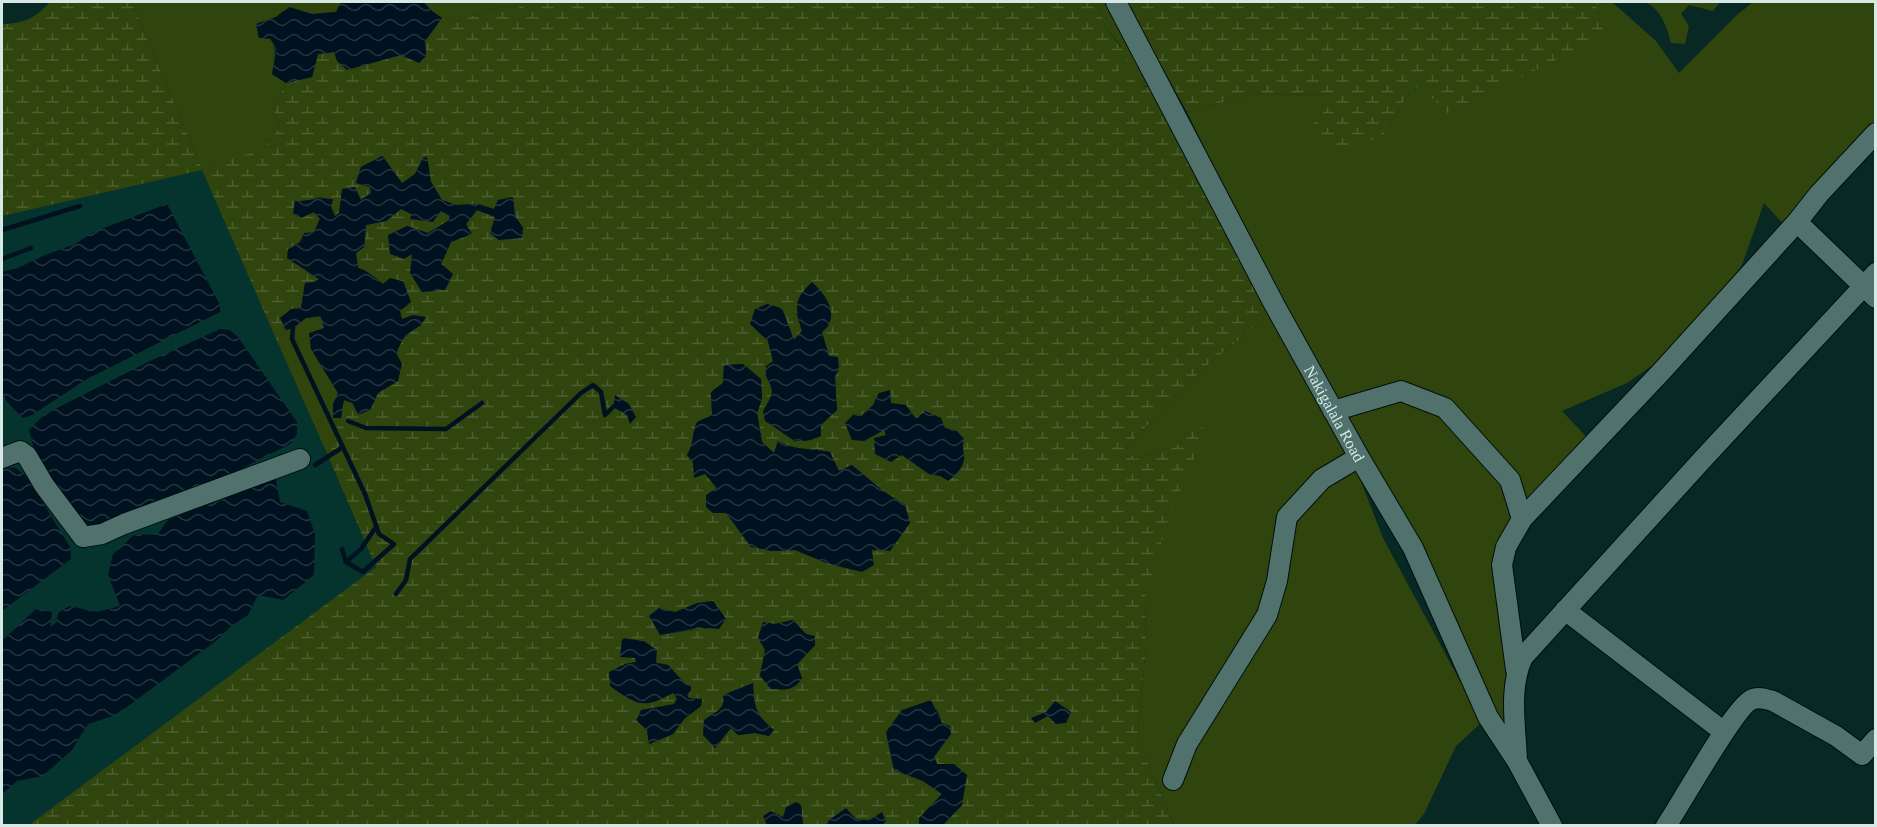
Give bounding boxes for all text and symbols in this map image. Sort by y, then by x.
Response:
street label: Nakigalala Road [1301,362,1368,464]

